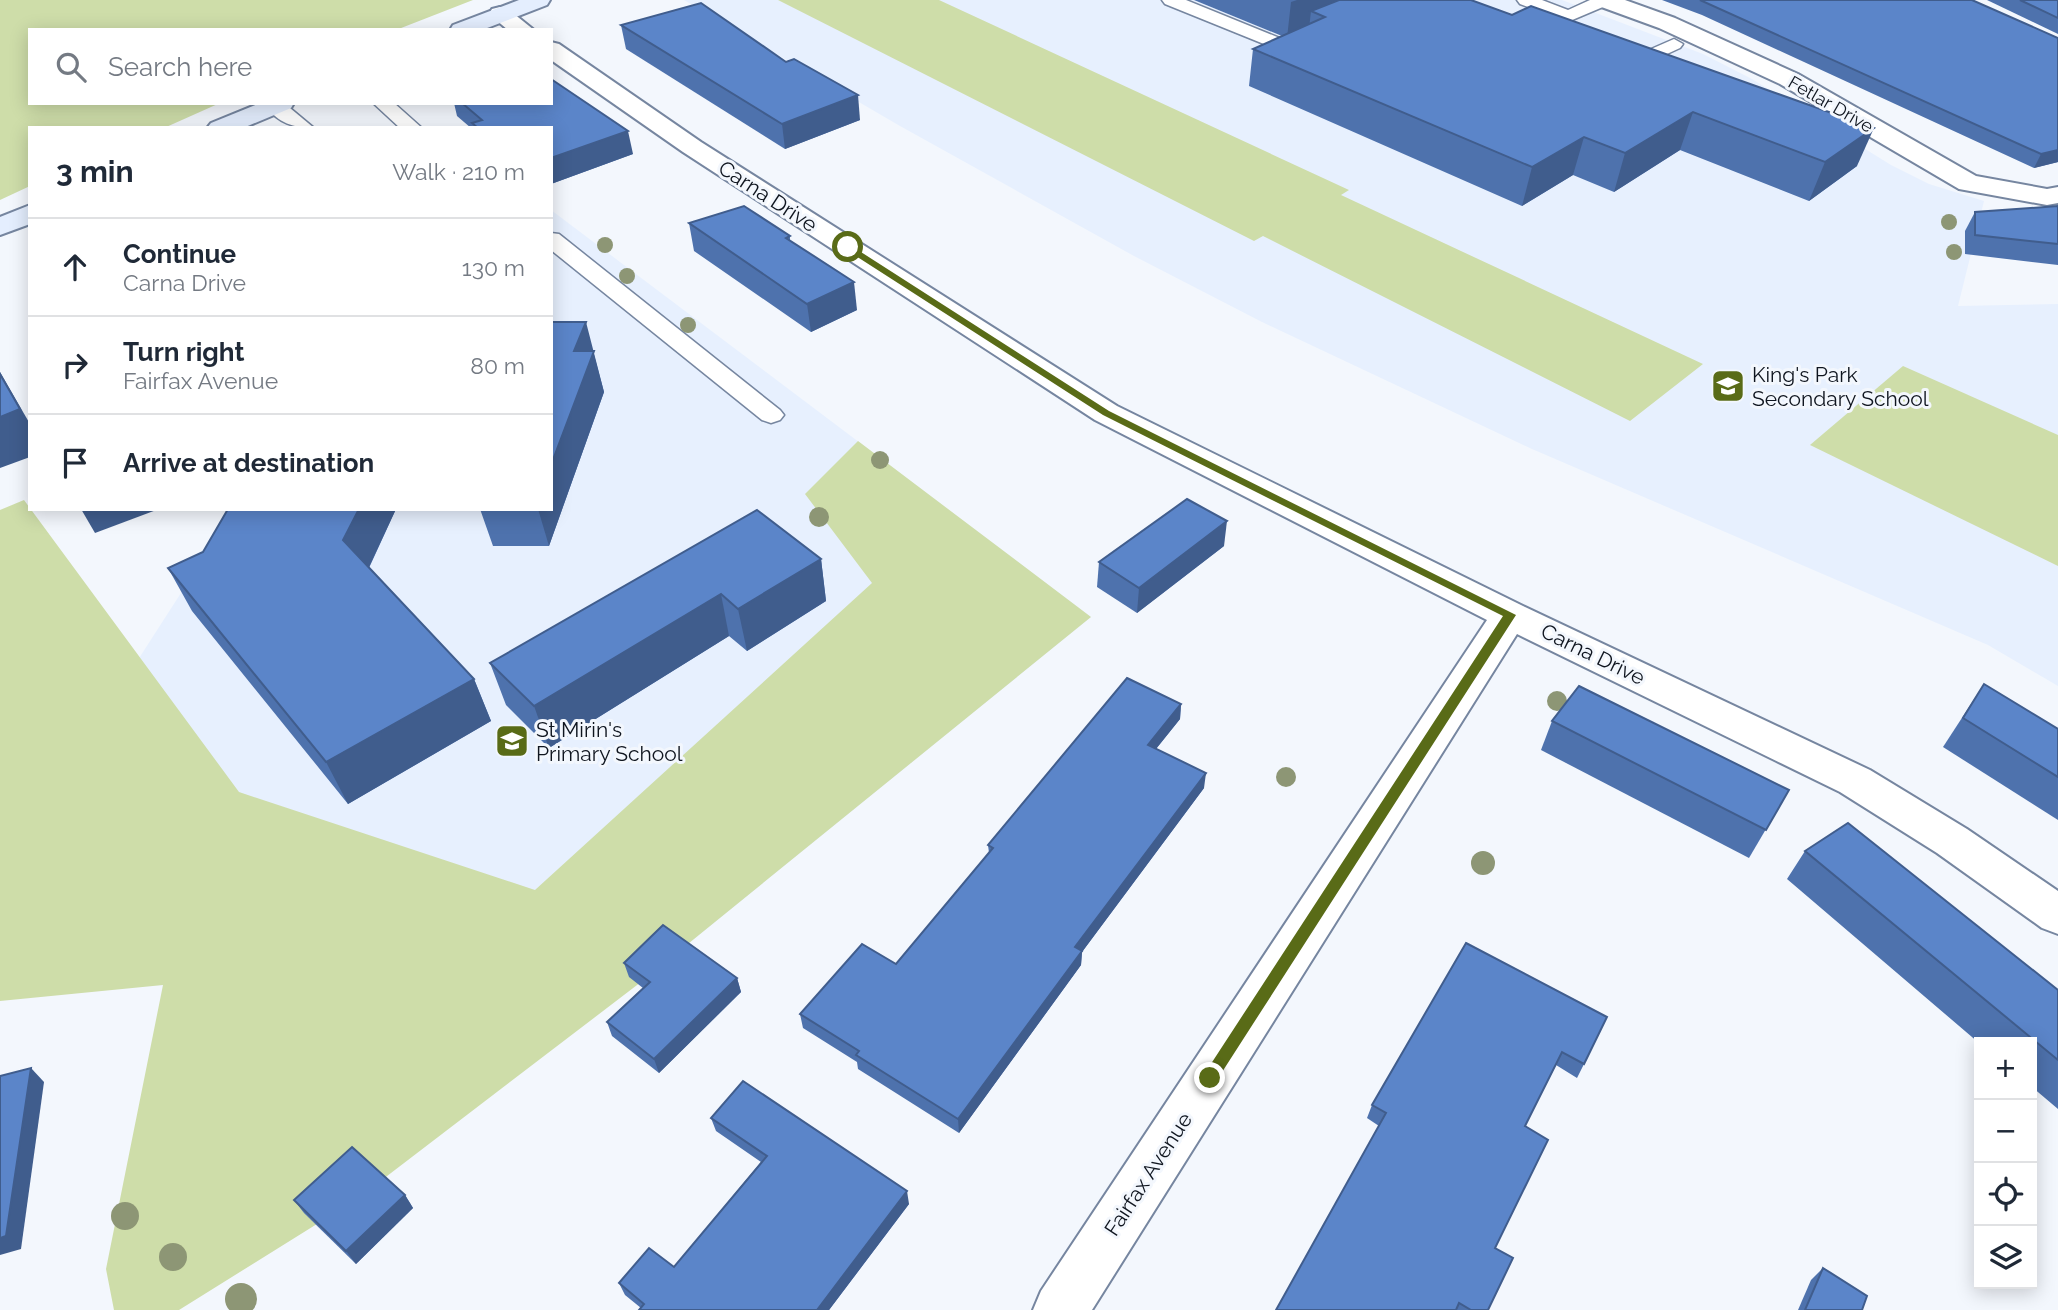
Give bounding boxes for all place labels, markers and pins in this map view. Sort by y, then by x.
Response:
place label: King's Park Secondary School [1752,362,1929,411]
school or university icon: King's Park Secondary School [1709,367,1747,405]
place label: St Mirin's Primary School [536,717,683,766]
school or university icon: St Mirin's Primary School [493,722,531,760]

